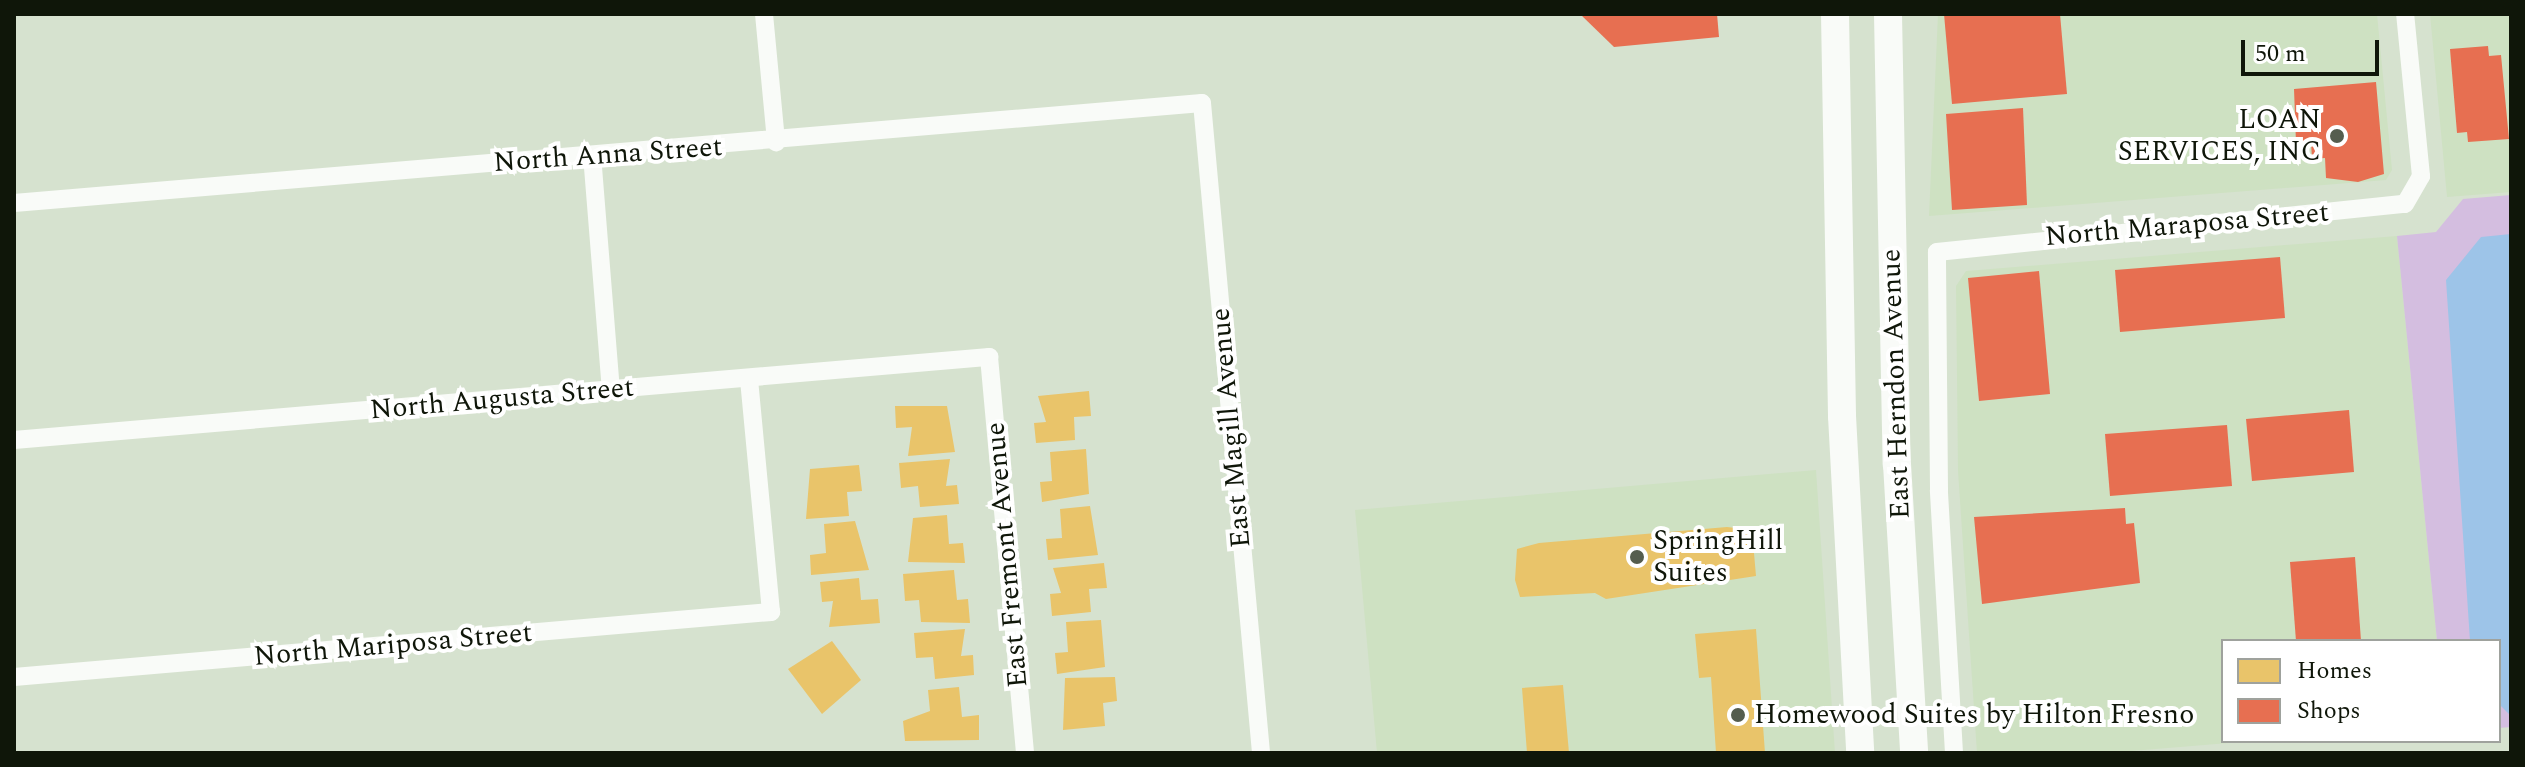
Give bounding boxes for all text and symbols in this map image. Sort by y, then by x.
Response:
scale bar [2245,24,2383,74]
text: 50 m [2255,36,2306,72]
place label: LOAN SERVICES, INC [2118,103,2321,169]
marker: LOAN SERVICES, INC [2328,127,2346,145]
street label: North Anna Street [492,130,724,180]
street label: North Maraposa Street [2044,196,2330,254]
street label: East Herndon Avenue [1874,248,1918,520]
street label: East Magill Avenue [1204,306,1258,550]
street label: North Augusta Street [369,371,635,427]
street label: East Fremont Avenue [979,421,1035,689]
place label: SpringHill Suites [1653,524,1783,590]
marker: SpringHill Suites [1628,548,1646,566]
street label: North Mariposa Street [252,616,534,674]
legend [2221,639,2501,743]
text: Homes [2297,653,2372,689]
text: Shops [2297,693,2361,729]
place label: Homewood Suites by Hilton Fresno [1754,698,2194,732]
marker: Homewood Suites by Hilton Fresno [1729,706,1747,724]

